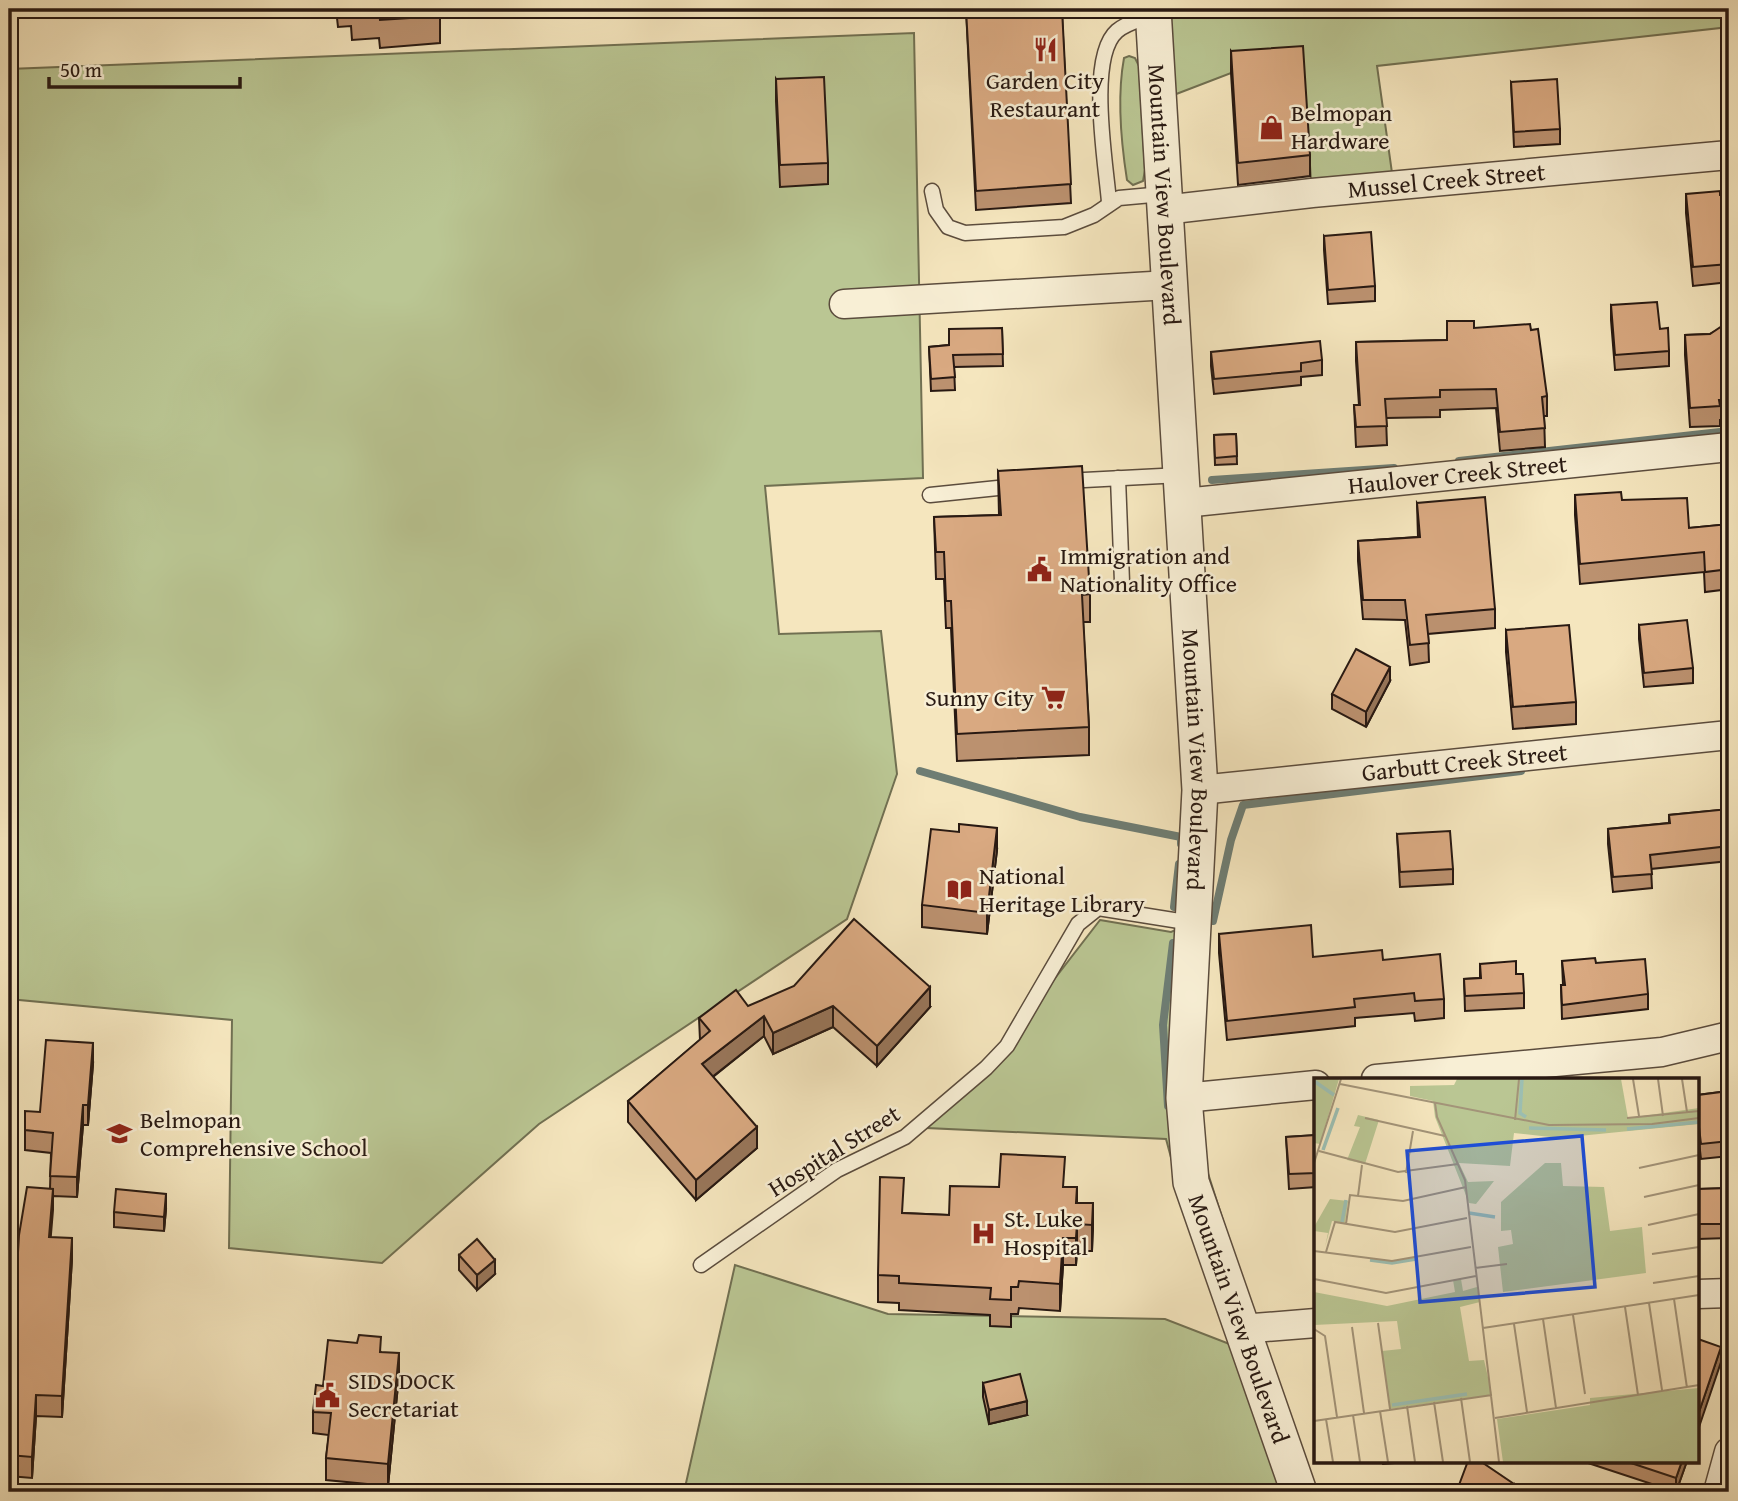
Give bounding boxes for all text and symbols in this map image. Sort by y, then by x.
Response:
restaurant icon: Garden City Restaurant [1031,36,1059,64]
scale bar [49,46,240,90]
text: 50 m [60,54,102,85]
place label: Garden City Restaurant [986,63,1104,126]
street label: Mountain View Boulevard [1139,63,1190,327]
place label: Belmopan Hardware [1291,95,1393,158]
shop icon: Belmopan Hardware [1257,113,1285,141]
street label: Mussel Creek Street [1346,154,1547,207]
street label: Haulover Creek Street [1346,446,1569,503]
place label: Immigration and Nationality Office [1060,538,1237,601]
public building icon: Immigration and Nationality Office [1026,556,1054,584]
street label: Mountain View Boulevard [1173,628,1218,892]
place label: Sunny City [925,680,1034,715]
supermarket icon: Sunny City [1040,684,1068,712]
street label: Garbutt Creek Street [1360,734,1569,790]
place label: National Heritage Library [979,858,1145,921]
library icon: National Heritage Library [945,876,973,904]
inset map [1314,1078,1700,1462]
street label: Hospital Street [761,1096,907,1205]
place label: Belmopan Comprehensive School [140,1102,368,1165]
school or university icon: Belmopan Comprehensive School [106,1120,134,1148]
street label: Mountain View Boulevard [1180,1189,1299,1448]
place label: St. Luke Hospital [1004,1201,1088,1264]
hospital icon: St. Luke Hospital [970,1219,998,1247]
place label: SIDS DOCK Secretariat [348,1363,459,1426]
public building icon: SIDS DOCK Secretariat [314,1381,342,1409]

